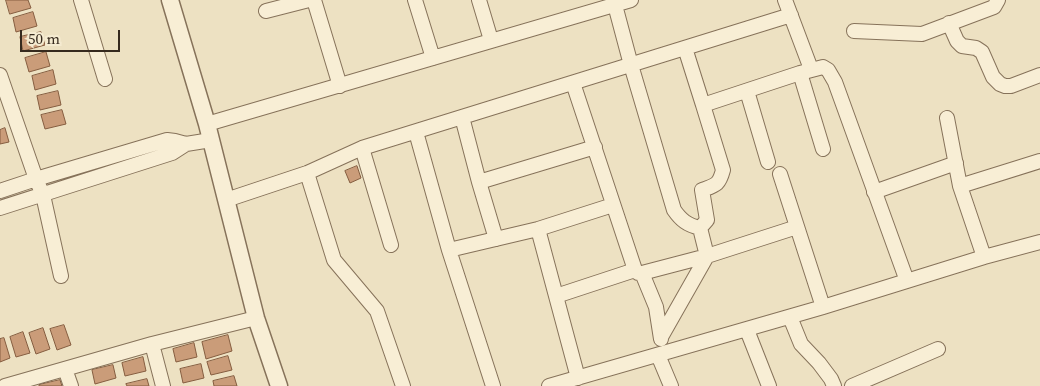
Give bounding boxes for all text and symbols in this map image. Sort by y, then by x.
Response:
scale bar [22,20,122,52]
text: 50 m [28,28,60,49]

